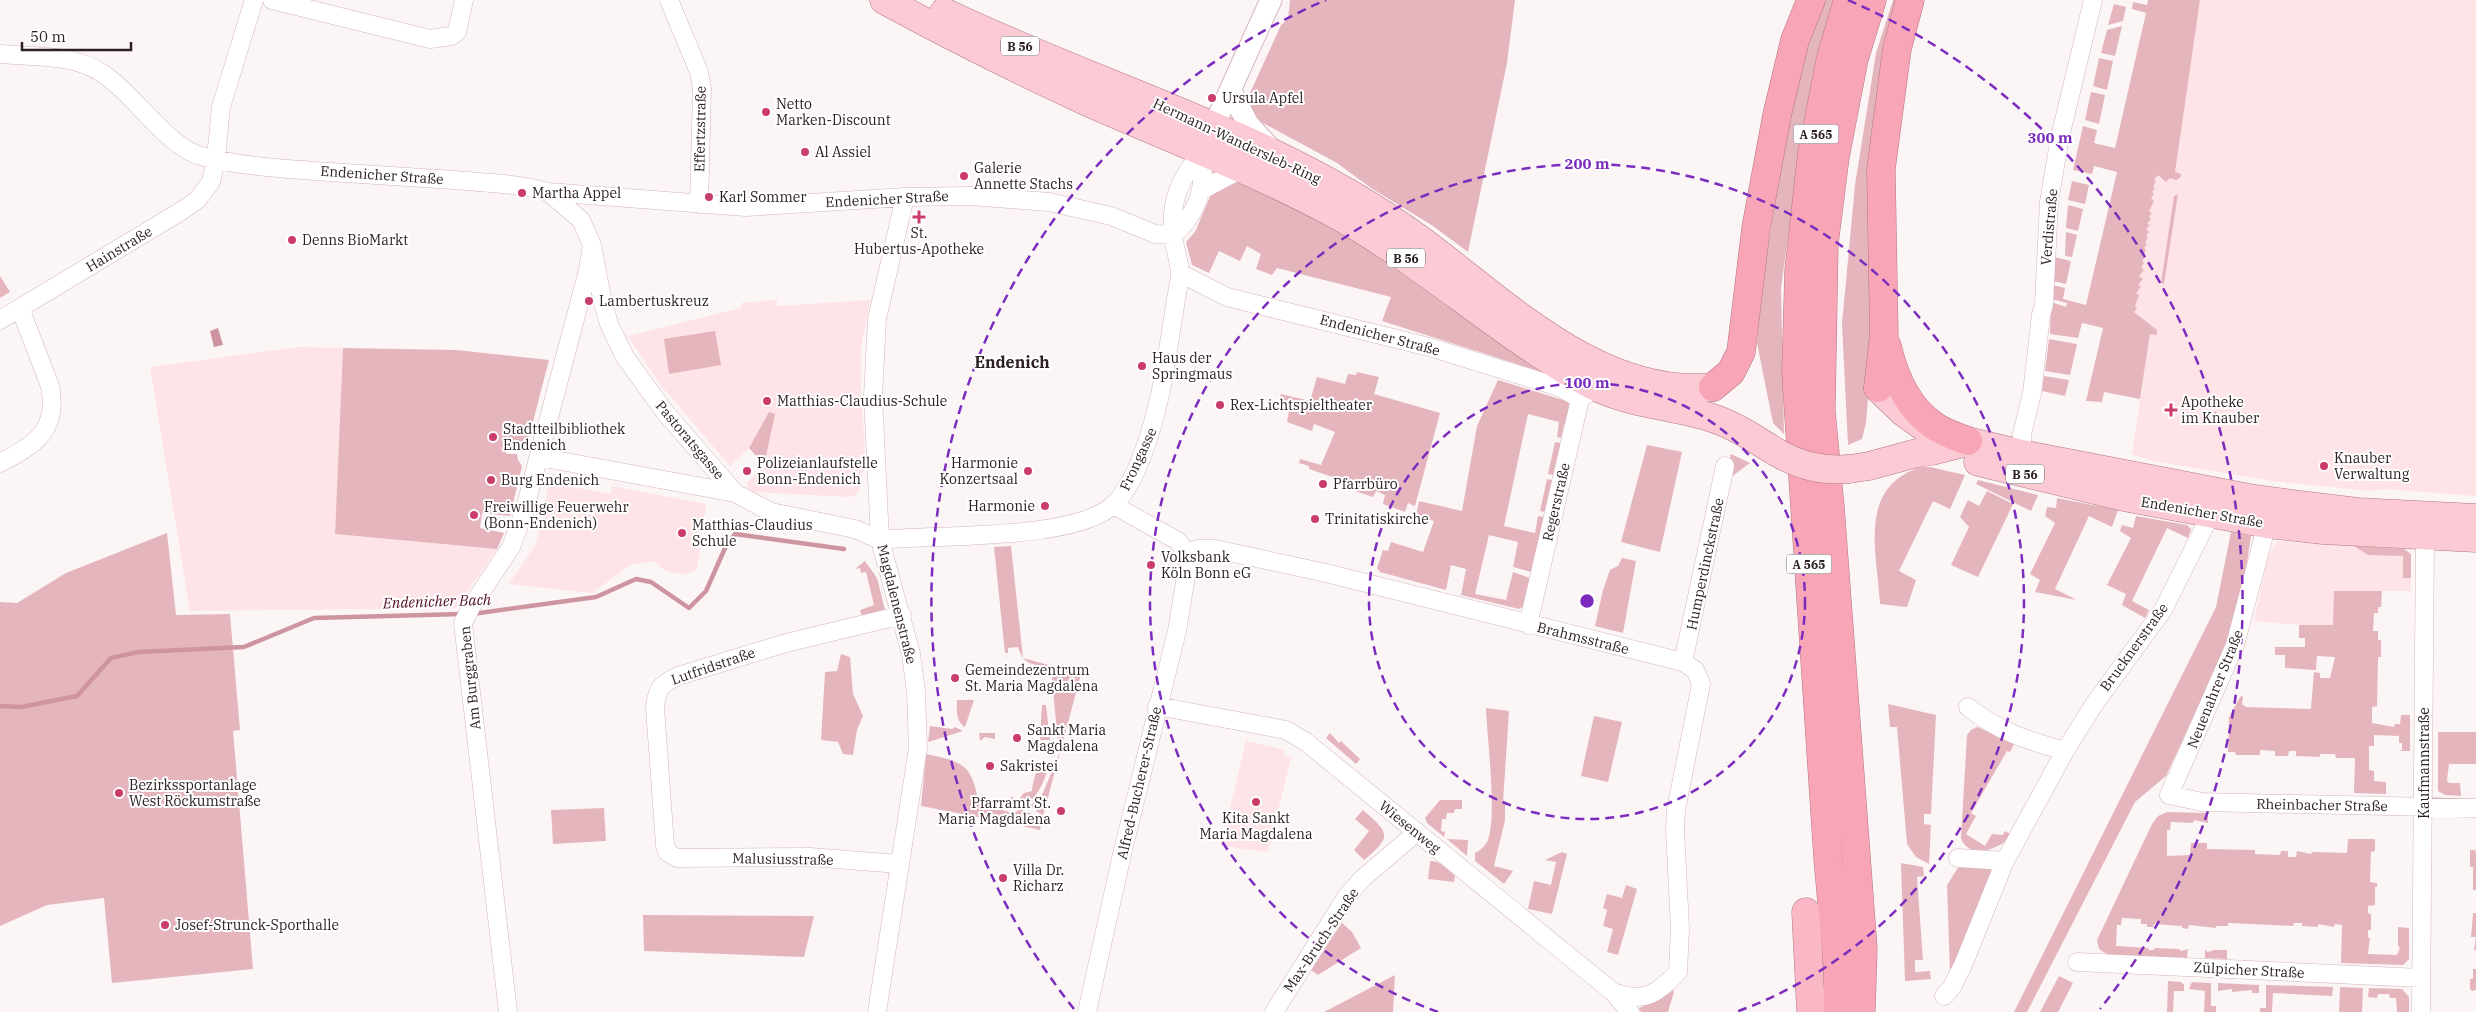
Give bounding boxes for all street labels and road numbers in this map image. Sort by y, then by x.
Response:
road number: B 56 [1001,36,1039,56]
street label: Effertzstraße [690,86,710,172]
street label: Hermann-Wandersleb-Ring [1150,94,1324,188]
road number: A 565 [1794,125,1838,144]
street label: Endenicher Straße [320,162,444,188]
street label: Endenicher Straße [825,187,949,211]
street label: Verdistraße [2037,188,2061,266]
street label: Hainstraße [83,222,155,276]
road number: B 56 [1387,248,1425,268]
street label: Endenicher Straße [1318,310,1442,360]
street label: Pastoratsgasse [652,397,728,483]
street label: Frongasse [1116,424,1160,494]
street label: Regerstraße [1538,461,1574,543]
road number: B 56 [2006,464,2044,484]
street label: Endenicher Straße [2140,492,2264,532]
street label: Humperdinckstraße [1682,496,1728,632]
street label: Magdalenenstraße [873,542,921,666]
road number: A 565 [1786,554,1832,574]
street label: Brucknerstraße [2096,599,2172,695]
street label: Brahmsstraße [1535,618,1631,658]
street label: Am Burggraben [456,625,484,731]
street label: Neuenahrer Straße [2183,627,2247,751]
street label: Lutfridstraße [669,643,757,689]
street label: Alfred-Bucherer-Straße [1113,705,1165,861]
street label: Kaufmannstraße [2415,707,2433,819]
street label: Rheinbacher Straße [2256,795,2388,815]
street label: Wiesenweg [1375,797,1445,858]
street label: Malusiusstraße [732,849,834,869]
street label: Max-Bruch-Straße [1279,884,1363,996]
street label: Zülpicher Straße [2193,958,2305,982]

